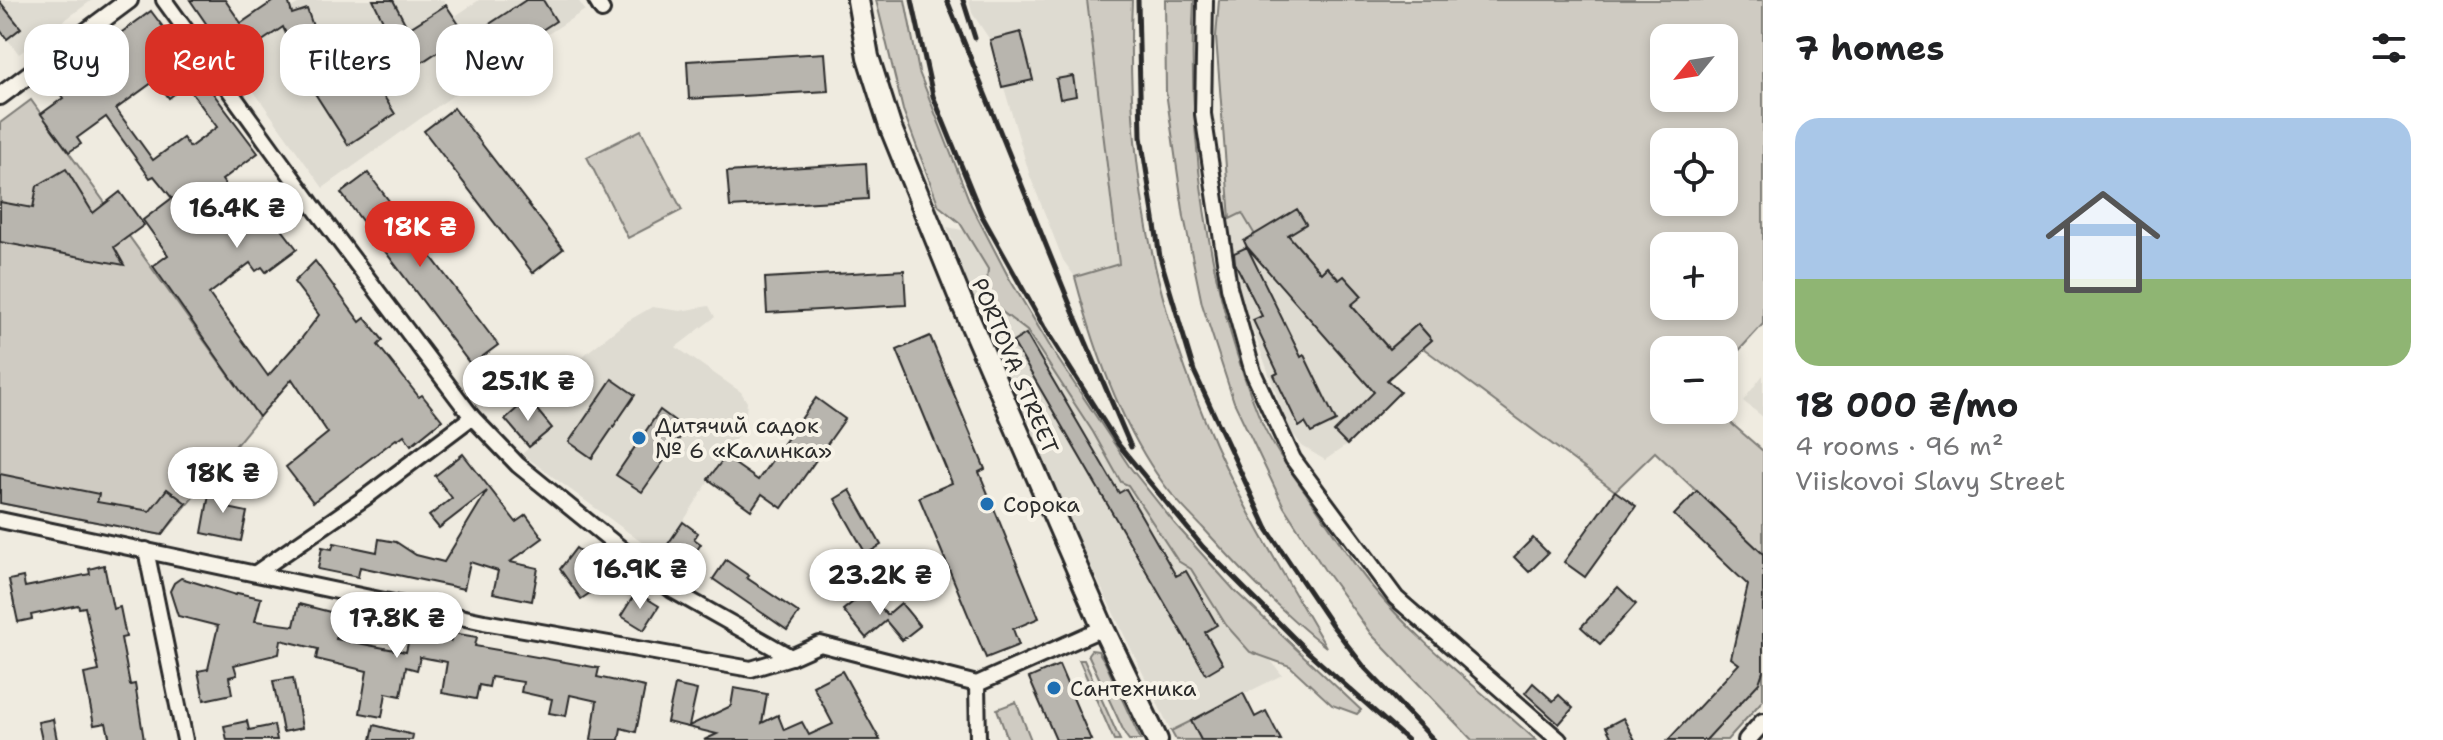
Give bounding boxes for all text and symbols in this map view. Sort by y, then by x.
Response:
chip: Buy [24,24,129,96]
chip: Rent [145,24,264,96]
chip: Filters [280,24,420,96]
chip: New [436,24,553,96]
north arrow [1650,24,1738,112]
map controls [1650,24,1738,424]
text: 7 homes [1795,25,1944,71]
icon: filters [2367,26,2411,70]
button: locate [1650,128,1738,216]
icon: home [2031,170,2175,314]
pin: 16.4K ₴ [163,182,311,250]
text: 16.4K ₴ [188,190,286,225]
pin: 18K ₴ [364,201,476,269]
text: 18K ₴ [383,209,457,244]
button: + [1650,232,1738,320]
street label: PORTOVA STREET [965,274,1065,459]
button: − [1650,336,1738,424]
pin: 25.1K ₴ [454,355,602,423]
text: 25.1K ₴ [481,363,575,398]
text: 18 000 ₴/mo [1795,382,2019,428]
place label: Дитячий садок № 6 «Калинка» [655,411,832,465]
text: 4 rooms · 96 m² [1795,428,2004,463]
marker: Дитячий садок № 6 «Калинка» [630,429,648,447]
pin: 18K ₴ [167,447,279,515]
text: 18K ₴ [186,455,260,490]
text: Viiskovoi Slavy Street [1795,463,2065,498]
place label: Сорока [1003,490,1080,519]
marker: Сорока [978,495,996,513]
pin: 16.9K ₴ [566,543,714,611]
pin: 23.2K ₴ [806,549,954,617]
text: 16.9K ₴ [592,551,688,586]
text: 23.2K ₴ [827,557,933,592]
pin: 17.8K ₴ [323,592,471,660]
text: 17.8K ₴ [348,600,446,635]
place label: Сантехника [1070,674,1197,703]
marker: Сантехника [1045,679,1063,697]

